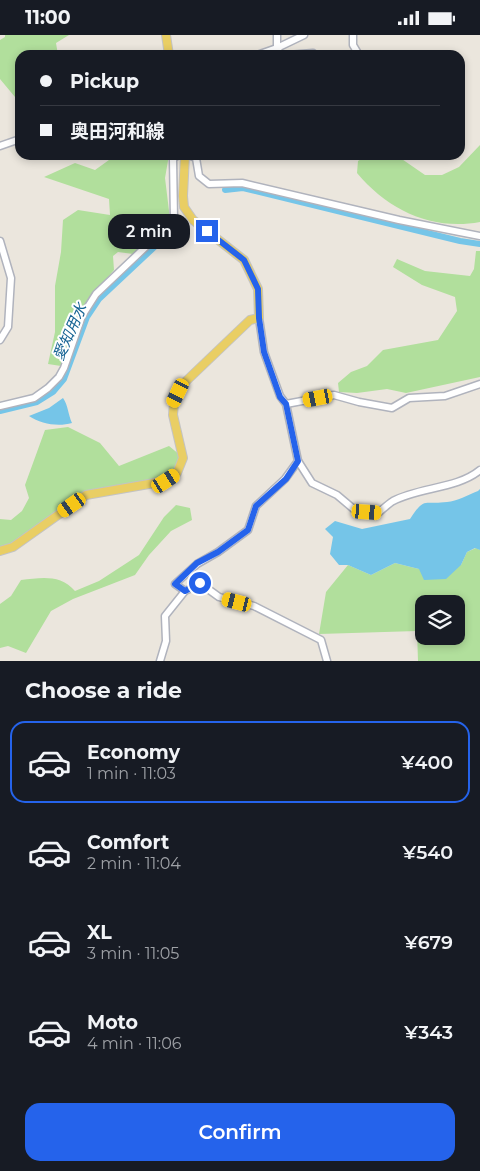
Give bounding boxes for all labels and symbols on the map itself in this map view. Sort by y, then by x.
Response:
callout: 2 min [107,213,190,249]
route end [196,220,218,242]
water label: 愛知用水 [49,299,91,363]
car [164,376,191,410]
car [301,388,334,408]
car [149,467,182,495]
car [55,490,88,520]
car [351,503,382,521]
route start [189,572,211,594]
car [220,591,253,613]

